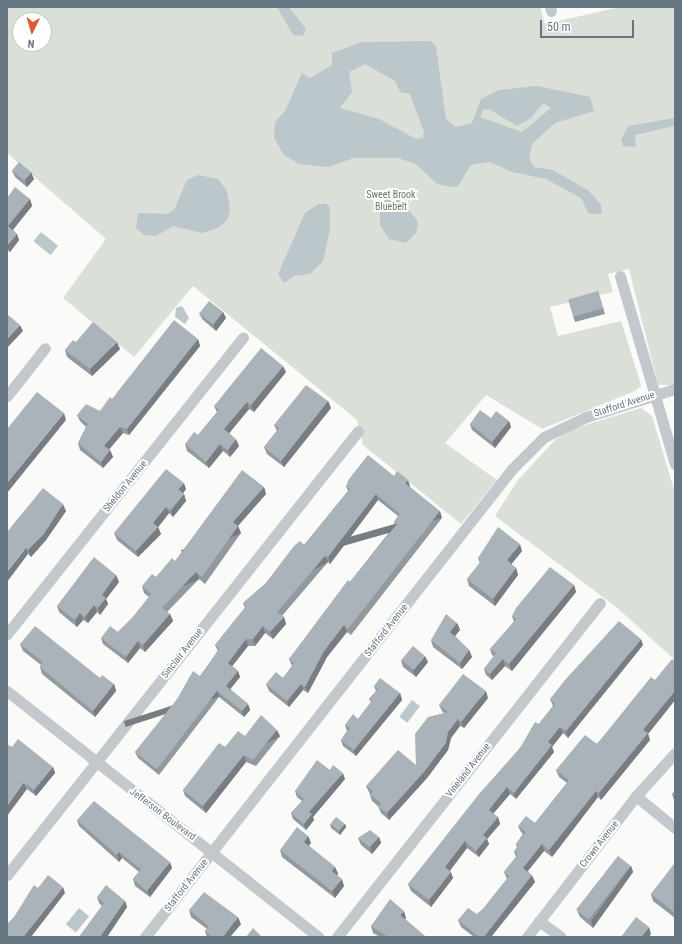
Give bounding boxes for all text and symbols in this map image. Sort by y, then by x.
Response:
north arrow [12,12,52,52]
scale bar [542,12,636,38]
text: 50 m [547,20,571,34]
text: N [27,37,35,50]
park label: Sweet Brook Bluebelt [366,188,416,212]
street label: Stafford Avenue [592,389,656,419]
street label: Sheldon Avenue [101,458,149,514]
street label: Stafford Avenue [362,601,410,659]
street label: Sinclair Avenue [159,625,205,681]
street label: Vineland Avenue [443,741,493,799]
street label: Jefferson Boulevard [128,785,198,843]
street label: Crown Avenue [577,818,621,870]
street label: Stafford Avenue [162,856,210,914]

